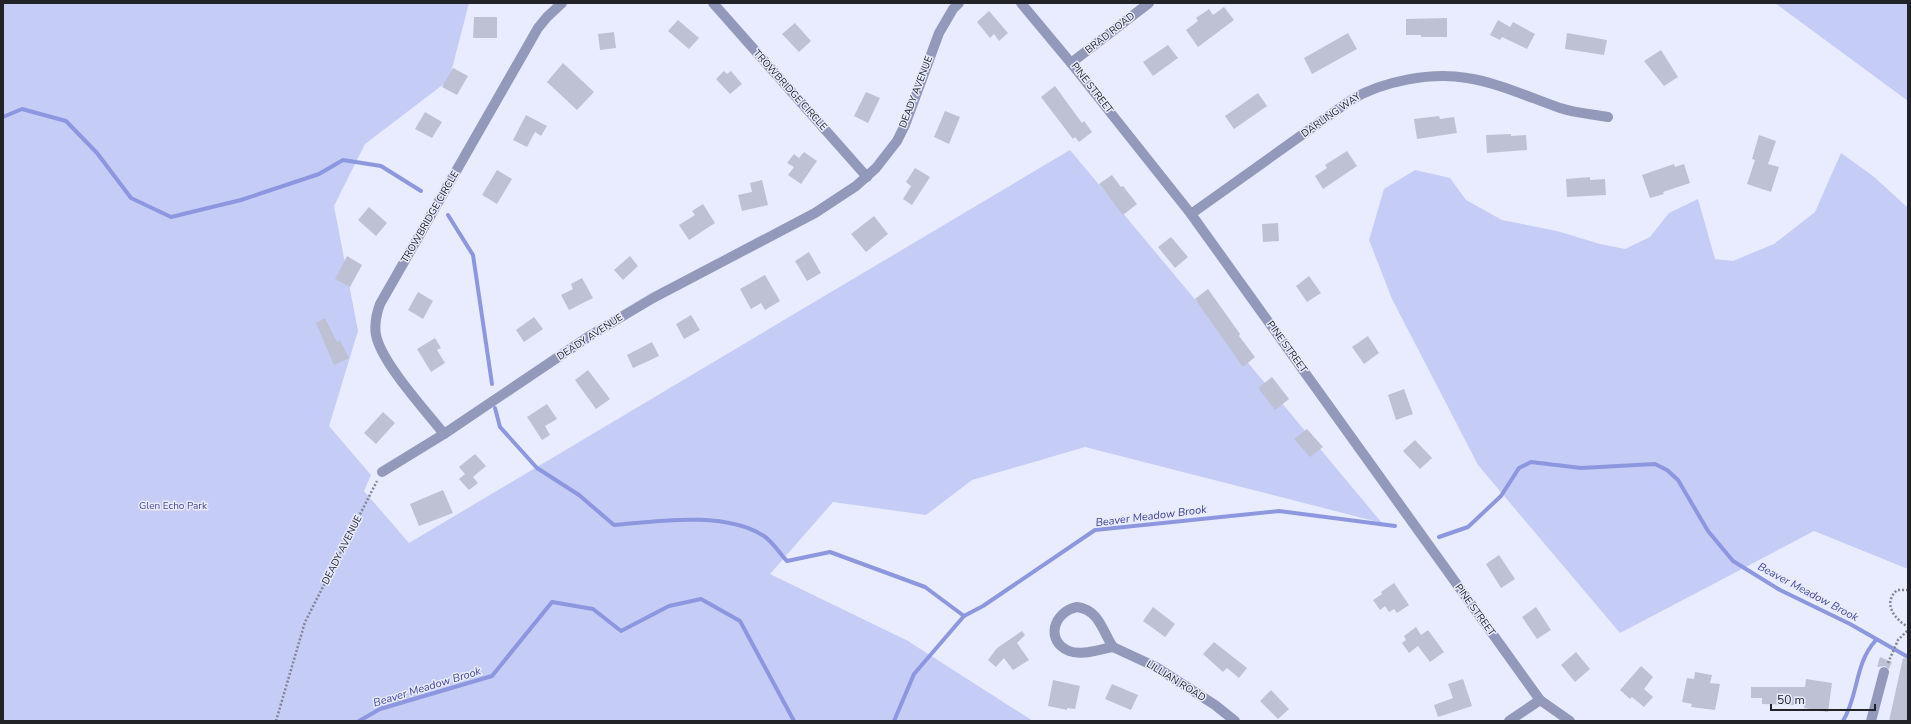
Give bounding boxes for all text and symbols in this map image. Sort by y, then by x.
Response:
street label: BRAD ROAD [1082,9,1138,57]
street label: TROWBRIDGE CIRCLE [750,47,830,134]
street label: DEADY AVENUE [896,54,936,130]
street label: PINE STREET [1068,60,1116,116]
street label: DARLING WAY [1298,89,1364,141]
street label: TROWBRIDGE CIRCLE [398,168,462,266]
street label: DEADY AVENUE [554,310,626,364]
street label: PINE STREET [1263,318,1311,376]
park label: Glen Echo Park [139,499,208,513]
water label: Beaver Meadow Brook [1095,502,1208,530]
street label: DEADY AVENUE [319,513,366,587]
water label: Beaver Meadow Brook [1755,559,1861,625]
street label: PINE STREET [1451,581,1499,639]
street label: LILLIAN ROAD [1144,657,1208,705]
water label: Beaver Meadow Brook [371,663,483,711]
scale bar [1771,686,1875,712]
text: 50 m [1777,692,1805,708]

